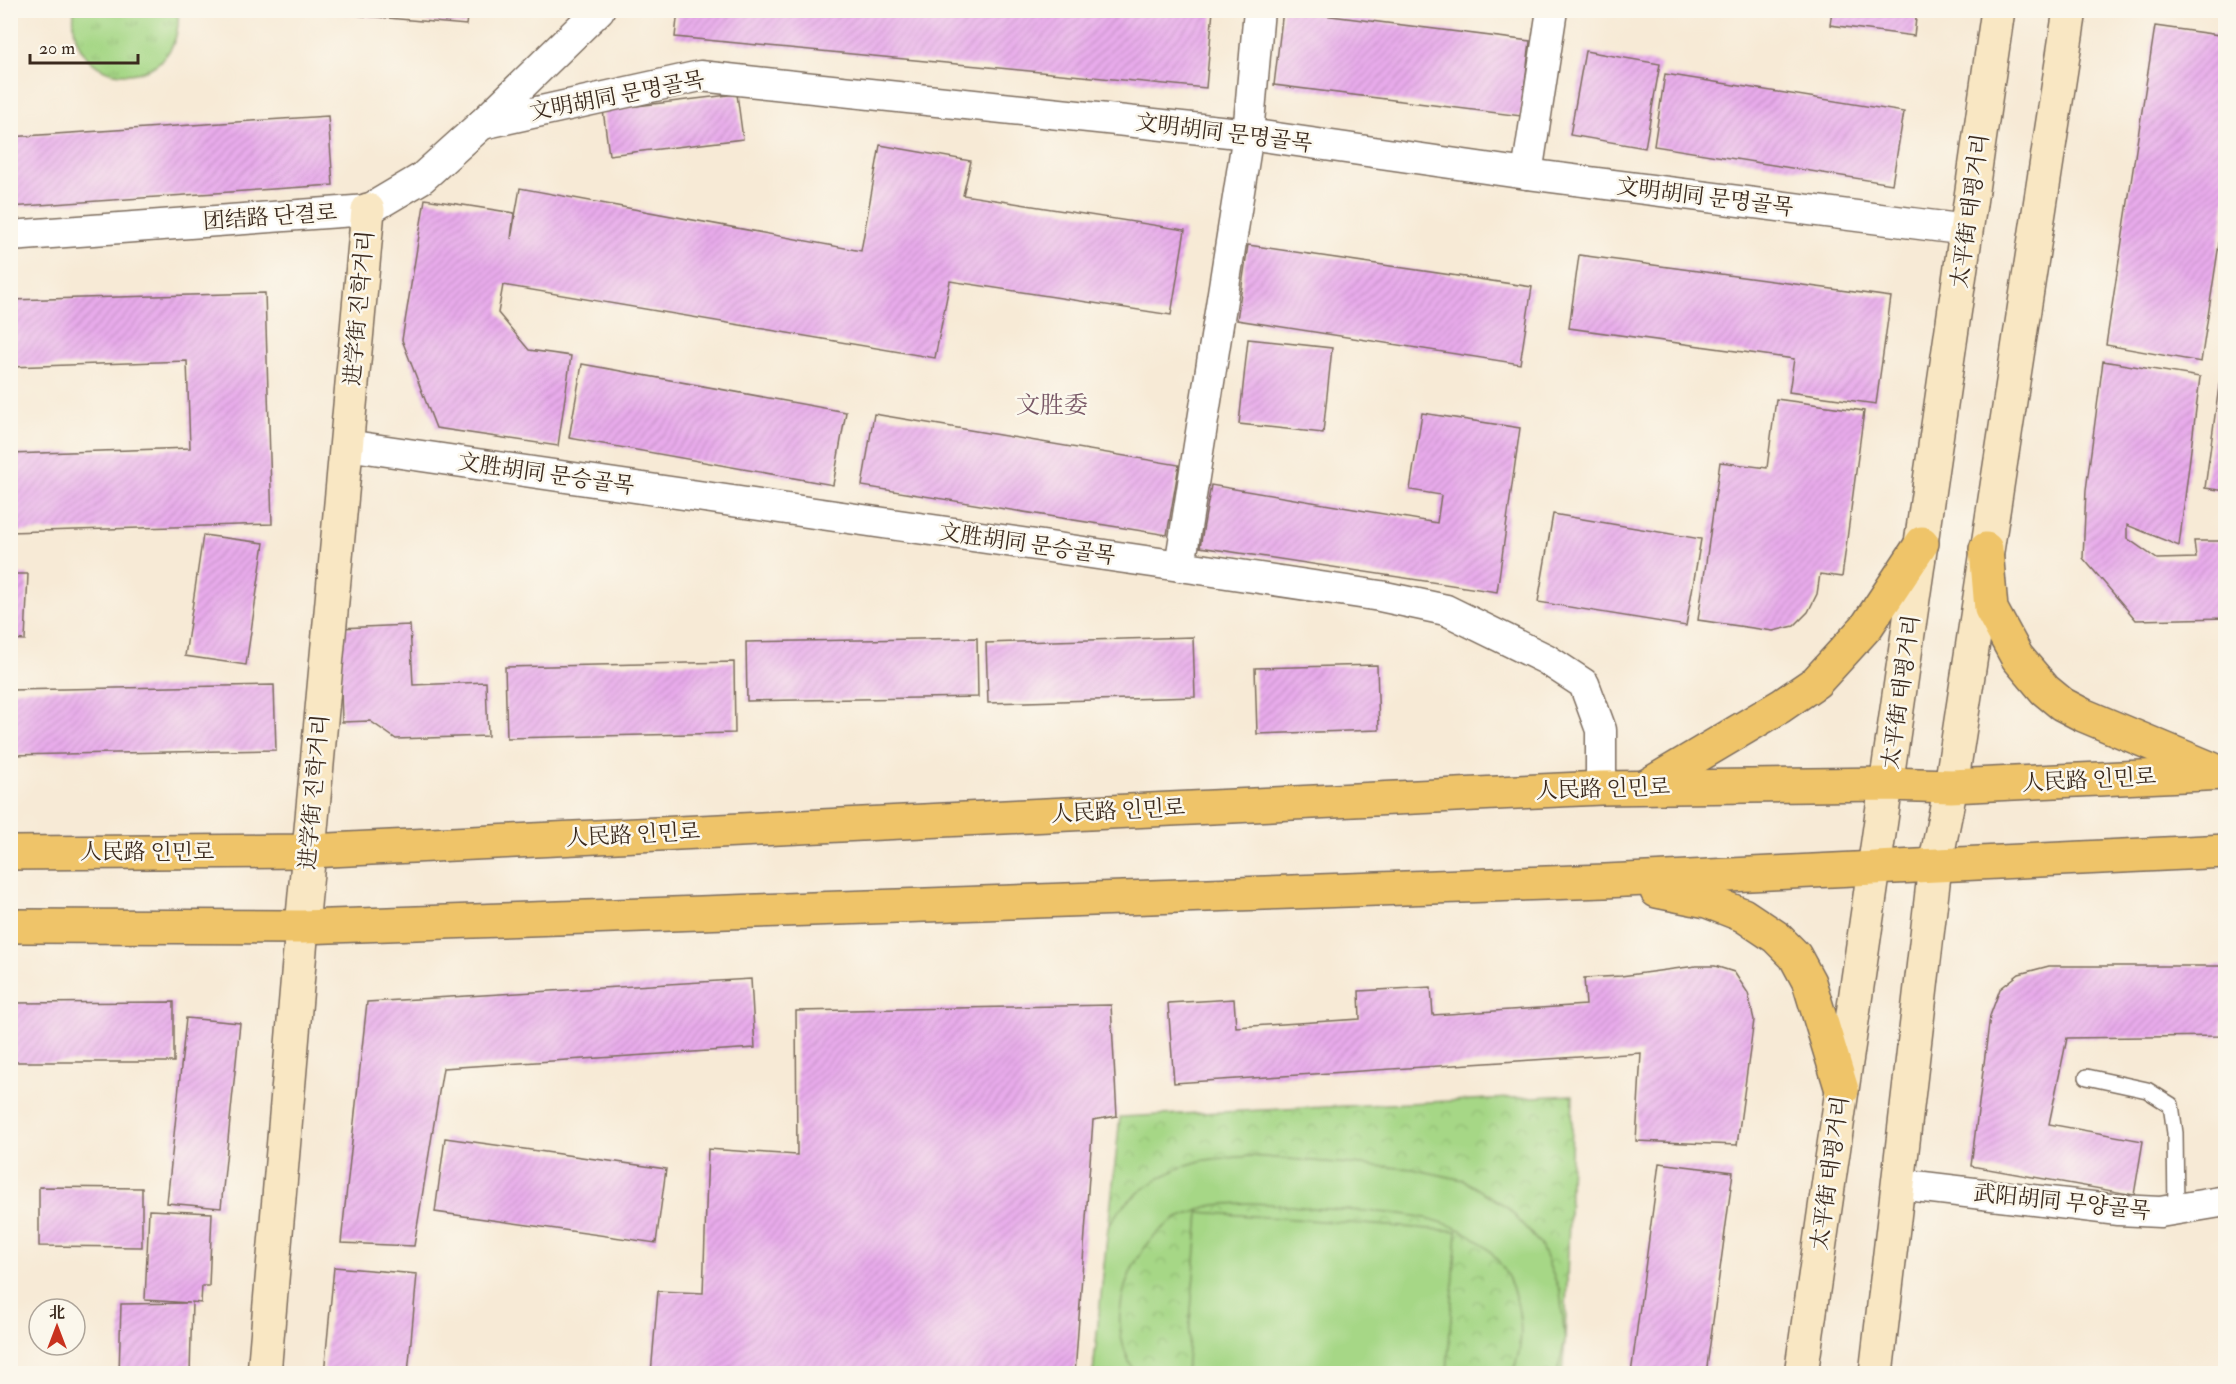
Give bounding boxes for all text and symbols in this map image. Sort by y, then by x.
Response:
scale bar [30,27,138,65]
text: 20 m [39,37,75,60]
street label: 文明胡同 문명골목 [527,65,707,127]
street label: 文明胡同 문명골목 [1134,108,1314,158]
street label: 太平街 태평거리 [1945,132,1995,290]
street label: 文明胡同 문명골목 [1615,172,1795,222]
street label: 团结路 단결로 [202,198,338,236]
street label: 进学街 진학거리 [338,229,380,387]
district label: 文胜委 [1016,390,1088,421]
street label: 文胜胡同 문승골목 [456,448,636,500]
street label: 文胜胡同 문승골목 [937,518,1117,570]
street label: 太平街 태평거리 [1876,613,1926,771]
street label: 进学街 진학거리 [293,713,335,871]
street label: 人民路 인민로 [2021,763,2157,797]
street label: 人民路 인민로 [1535,773,1671,805]
street label: 人民路 인민로 [1050,794,1186,828]
street label: 人民路 인민로 [565,818,701,852]
street label: 人民路 인민로 [80,838,214,866]
street label: 太平街 태평거리 [1805,1094,1855,1252]
street label: 武阳胡同 무양골목 [1972,1179,2152,1225]
north arrow [27,1297,87,1357]
text: 北 [49,1303,65,1323]

